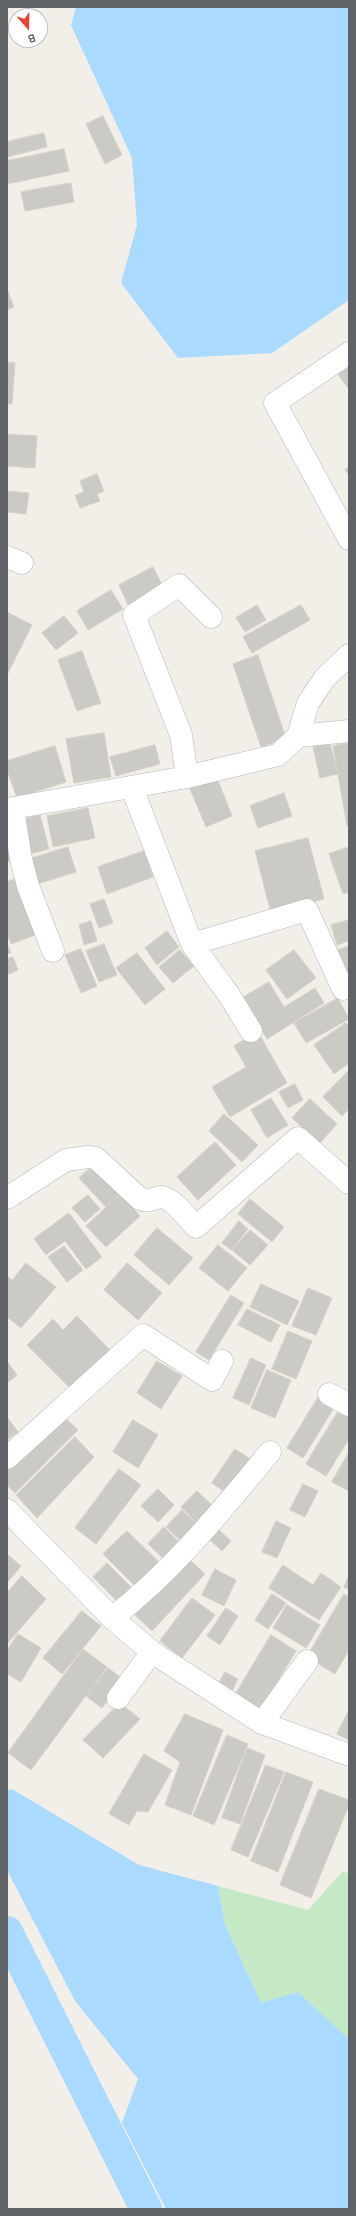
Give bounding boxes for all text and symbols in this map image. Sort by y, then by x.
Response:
north arrow [8,8,48,48]
text: B [26,31,38,47]

